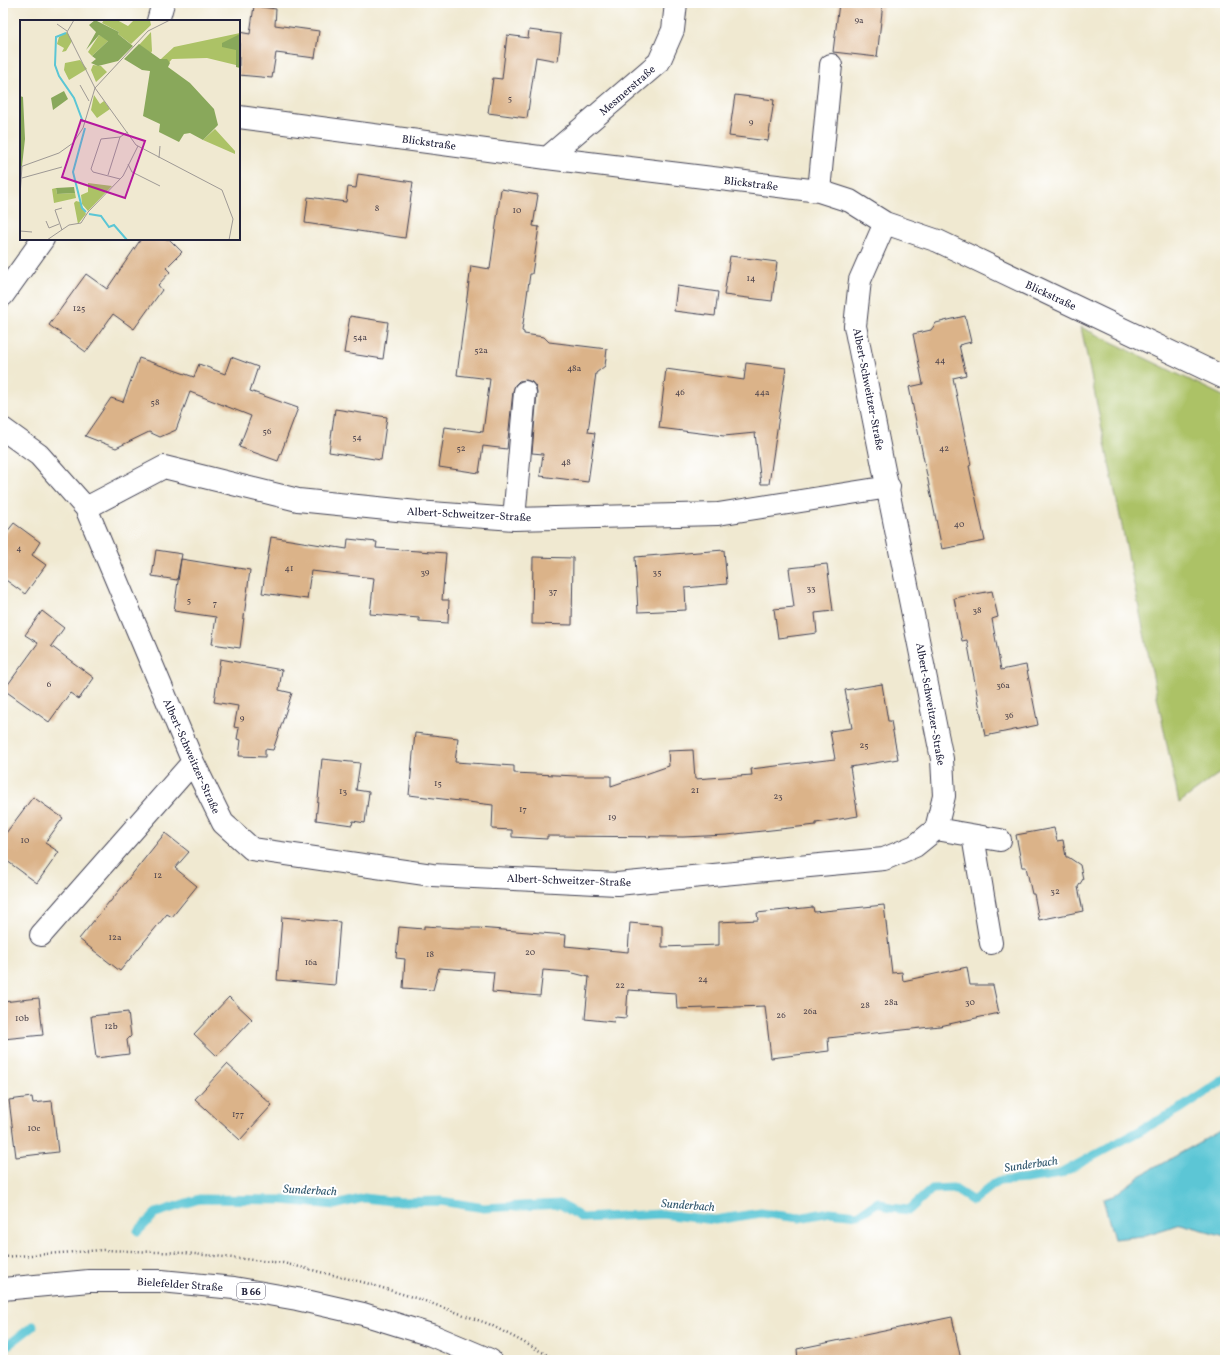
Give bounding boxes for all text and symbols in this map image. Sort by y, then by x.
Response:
house number: 9a [854,14,864,27]
inset map [20,20,240,240]
street label: Mesmerstraße [597,63,659,120]
house number: 5 [508,92,512,105]
house number: 9 [749,116,754,129]
street label: Blickstraße [401,132,457,155]
street label: Blickstraße [723,174,779,195]
house number: 8 [375,202,380,215]
house number: 10 [513,204,522,217]
house number: 14 [747,272,755,285]
street label: Blickstraße [1022,278,1078,315]
house number: 125 [73,302,85,315]
street label: Albert-Schweitzer-Straße [848,327,887,452]
house number: 54a [353,331,368,344]
house number: 52a [474,344,488,357]
house number: 44 [935,354,945,367]
house number: 48a [567,362,582,375]
house number: 46 [675,386,685,399]
house number: 44a [754,386,770,399]
house number: 58 [151,396,160,409]
house number: 56 [263,425,272,438]
house number: 54 [352,431,362,444]
house number: 52 [456,442,466,455]
house number: 42 [939,442,949,455]
house number: 48 [561,456,571,469]
street label: Albert-Schweitzer-Straße [406,505,531,526]
house number: 40 [954,518,965,531]
house number: 4 [16,542,22,555]
house number: 41 [285,562,293,575]
house number: 39 [420,566,430,579]
house number: 35 [653,566,661,579]
house number: 33 [806,582,816,595]
house number: 37 [549,585,557,598]
house number: 5 [187,594,191,607]
house number: 7 [213,597,217,610]
house number: 38 [972,604,982,617]
street label: Albert-Schweitzer-Straße [911,642,948,767]
house number: 6 [47,678,52,691]
house number: 36a [996,679,1010,692]
street label: Albert-Schweitzer-Straße [158,697,223,817]
house number: 36 [1004,709,1014,722]
house number: 9 [240,712,245,725]
house number: 25 [859,739,869,752]
house number: 15 [434,777,442,790]
house number: 21 [691,784,699,797]
house number: 13 [339,785,347,798]
house number: 23 [773,790,783,803]
house number: 17 [519,803,527,816]
house number: 19 [608,811,616,824]
house number: 10 [21,834,30,847]
house number: 12 [154,869,162,882]
street label: Albert-Schweitzer-Straße [506,872,631,891]
house number: 32 [1050,885,1060,898]
house number: 12a [109,931,122,944]
house number: 20 [525,946,536,959]
house number: 18 [426,948,434,961]
house number: 16a [305,956,318,969]
house number: 24 [698,973,708,986]
house number: 22 [615,979,625,992]
house number: 28a [884,996,898,1009]
house number: 30 [965,996,976,1009]
house number: 28 [860,999,870,1012]
house number: 26a [803,1005,817,1018]
house number: 26 [776,1009,786,1022]
house number: 10b [15,1012,29,1025]
house number: 12b [104,1020,118,1033]
house number: 177 [232,1108,244,1121]
house number: 10c [28,1122,40,1135]
water label: Sunderbach [1003,1153,1059,1177]
water label: Sunderbach [283,1182,337,1200]
water label: Sunderbach [661,1196,715,1216]
street label: Bielefelder Straße [136,1275,223,1296]
road number: B 66 [237,1283,265,1299]

